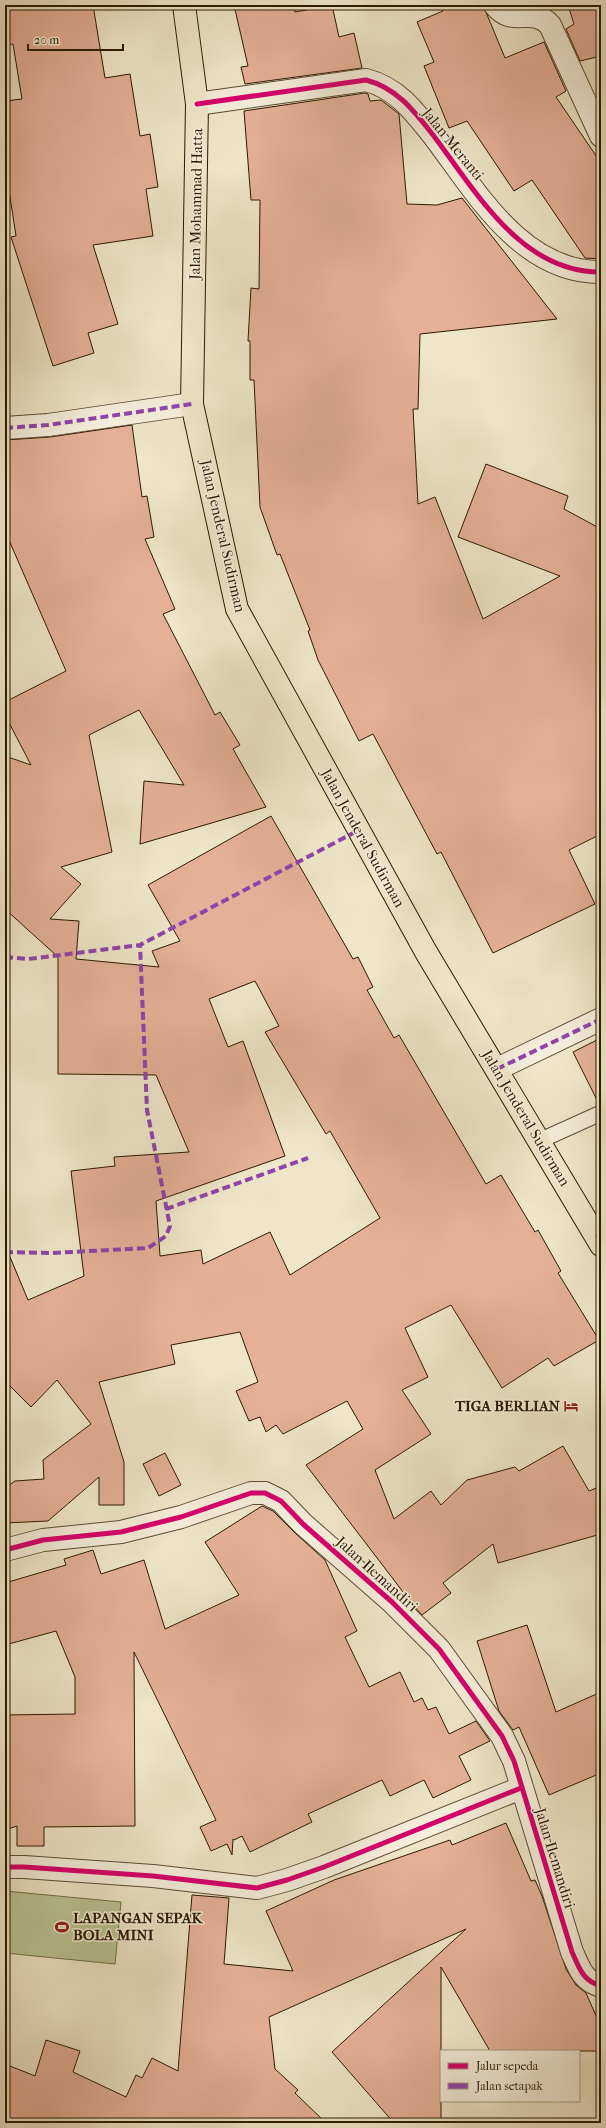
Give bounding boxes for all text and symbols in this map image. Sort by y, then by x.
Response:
scale bar [28,26,123,52]
text: 20 m [34,33,59,47]
street label: Jalan Meranti [418,103,488,184]
street label: Jalan Mohammad Hatta [186,127,206,281]
street label: Jalan Jenderal Sudirman [196,457,249,614]
street label: Jalan Jenderal Sudirman [317,764,409,911]
street label: Jalan Jenderal Sudirman [478,1046,574,1190]
place label: TIGA BERLIAN [454,1397,561,1415]
hotel icon: TIGA BERLIAN [563,1398,579,1414]
street label: Jalan Ilemandiri [332,1532,422,1616]
street label: Jalan Ilemandiri [531,1805,579,1911]
place label: LAPANGAN SEPAK BOLA MINI [73,1909,204,1944]
sports icon: LAPANGAN SEPAK BOLA MINI [54,1919,70,1935]
legend [440,2050,580,2102]
text: Jalur sepeda [475,2059,539,2073]
text: Jalan setapak [475,2079,543,2093]

